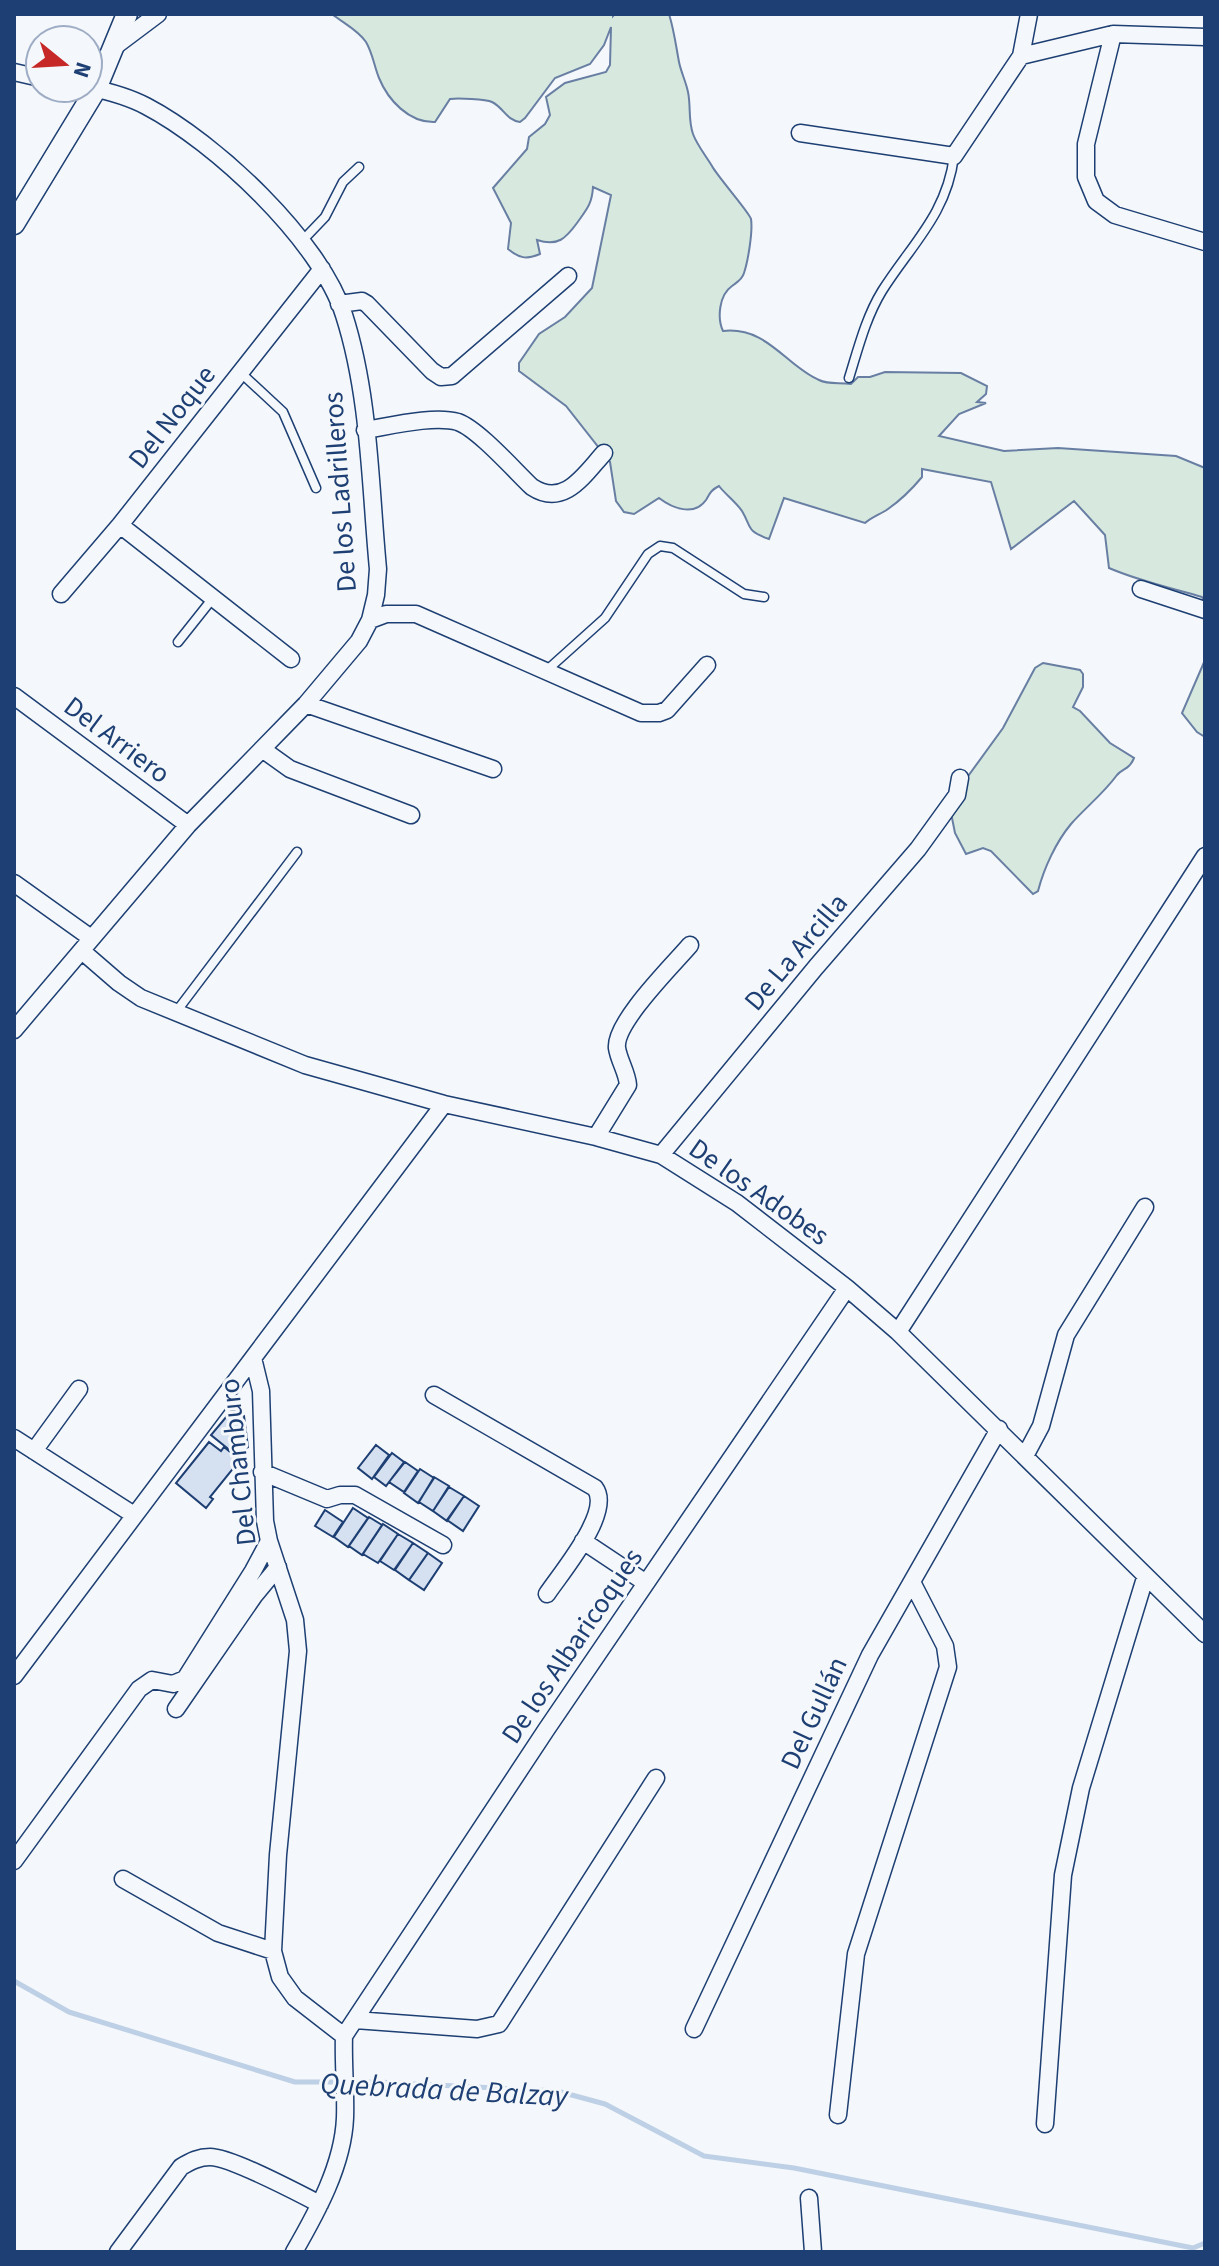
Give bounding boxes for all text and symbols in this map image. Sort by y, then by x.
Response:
north arrow [24,24,104,104]
text: N [65,58,100,82]
street label: Del Noque [119,357,225,477]
street label: De los Ladrilleros [313,391,367,593]
street label: Del Arriero [55,687,179,793]
street label: De La Arcilla [735,884,857,1020]
street label: De los Adobes [681,1129,837,1255]
street label: Del Chamburo [209,1377,267,1547]
street label: De los Albaricoques [492,1540,652,1752]
street label: Del Gullán [771,1650,857,1776]
water label: Quebrada de Balzay [319,2062,570,2118]

